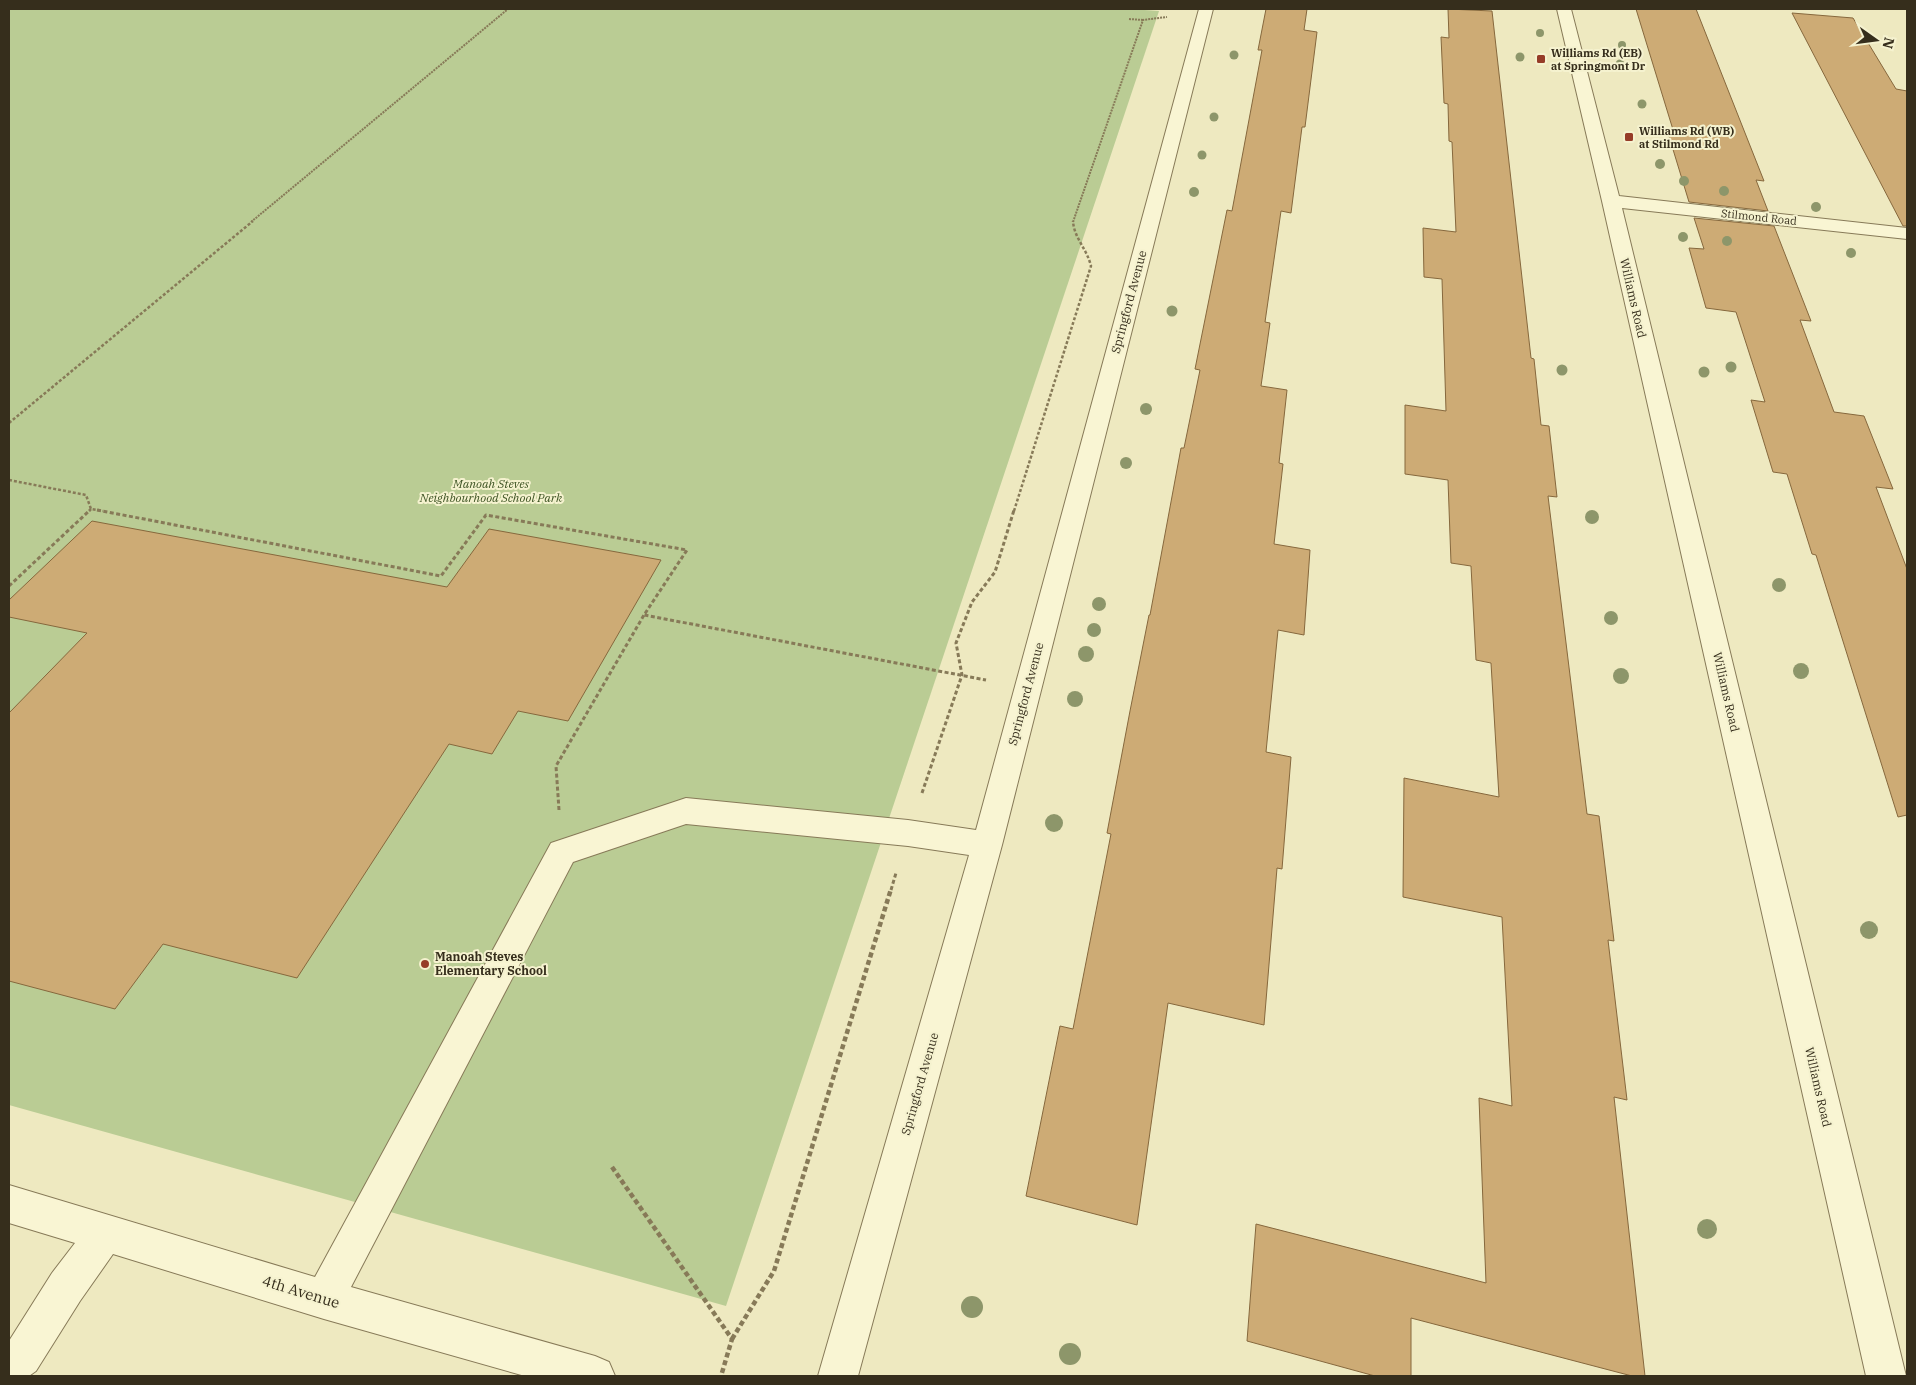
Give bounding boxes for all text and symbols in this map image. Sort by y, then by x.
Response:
north arrow [1851,15,1901,65]
text: N [1879,36,1899,51]
place label: Williams Rd (EB) at Springmont Dr [1551,46,1646,73]
marker: Williams Rd (EB) at Springmont Dr [1535,53,1547,65]
place label: Williams Rd (WB) at Stilmond Rd [1639,124,1734,151]
marker: Williams Rd (WB) at Stilmond Rd [1623,131,1635,143]
street label: Stilmond Road [1720,206,1798,228]
street label: Springford Avenue [1108,249,1149,355]
street label: Williams Road [1617,257,1650,339]
park label: Manoah Steves Neighbourhood School Park [419,476,563,505]
street label: Springford Avenue [1005,641,1046,747]
street label: Williams Road [1710,651,1743,733]
place label: Manoah Steves Elementary School [435,949,547,978]
marker: Manoah Steves Elementary School [419,958,431,970]
street label: Springford Avenue [898,1031,941,1137]
street label: Williams Road [1802,1046,1835,1128]
street label: 4th Avenue [260,1271,342,1312]

